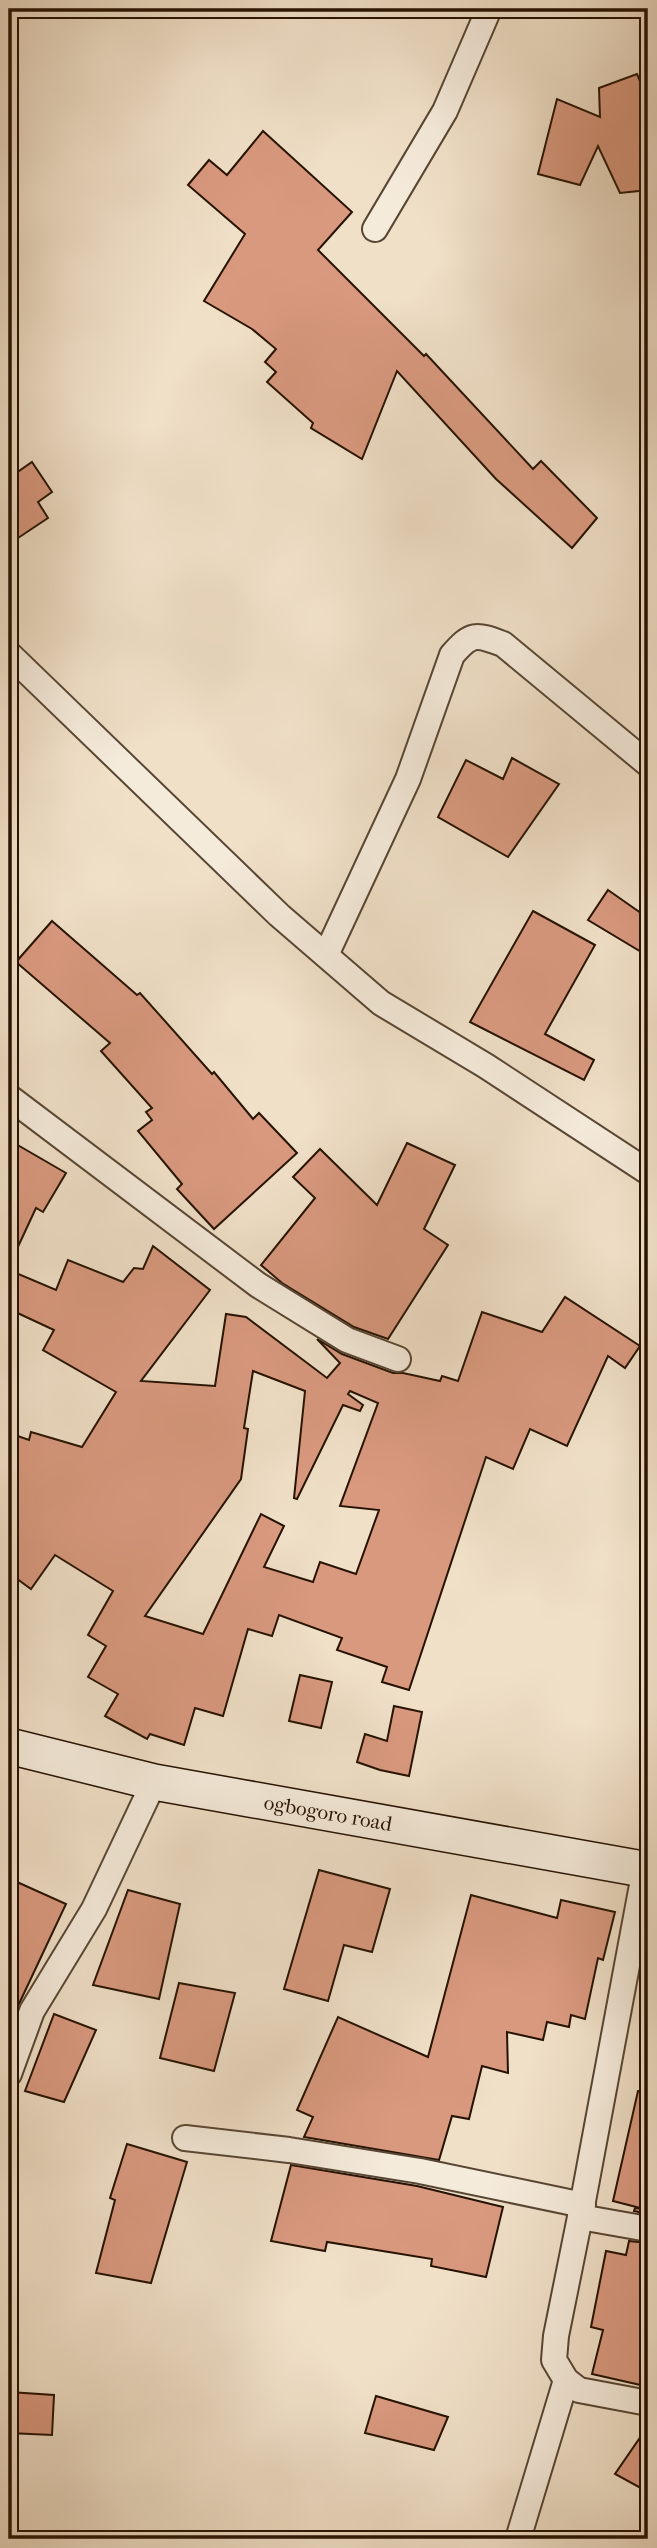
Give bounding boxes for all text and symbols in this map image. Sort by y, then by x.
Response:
street label: ogbogoro road [262,1790,395,1836]

